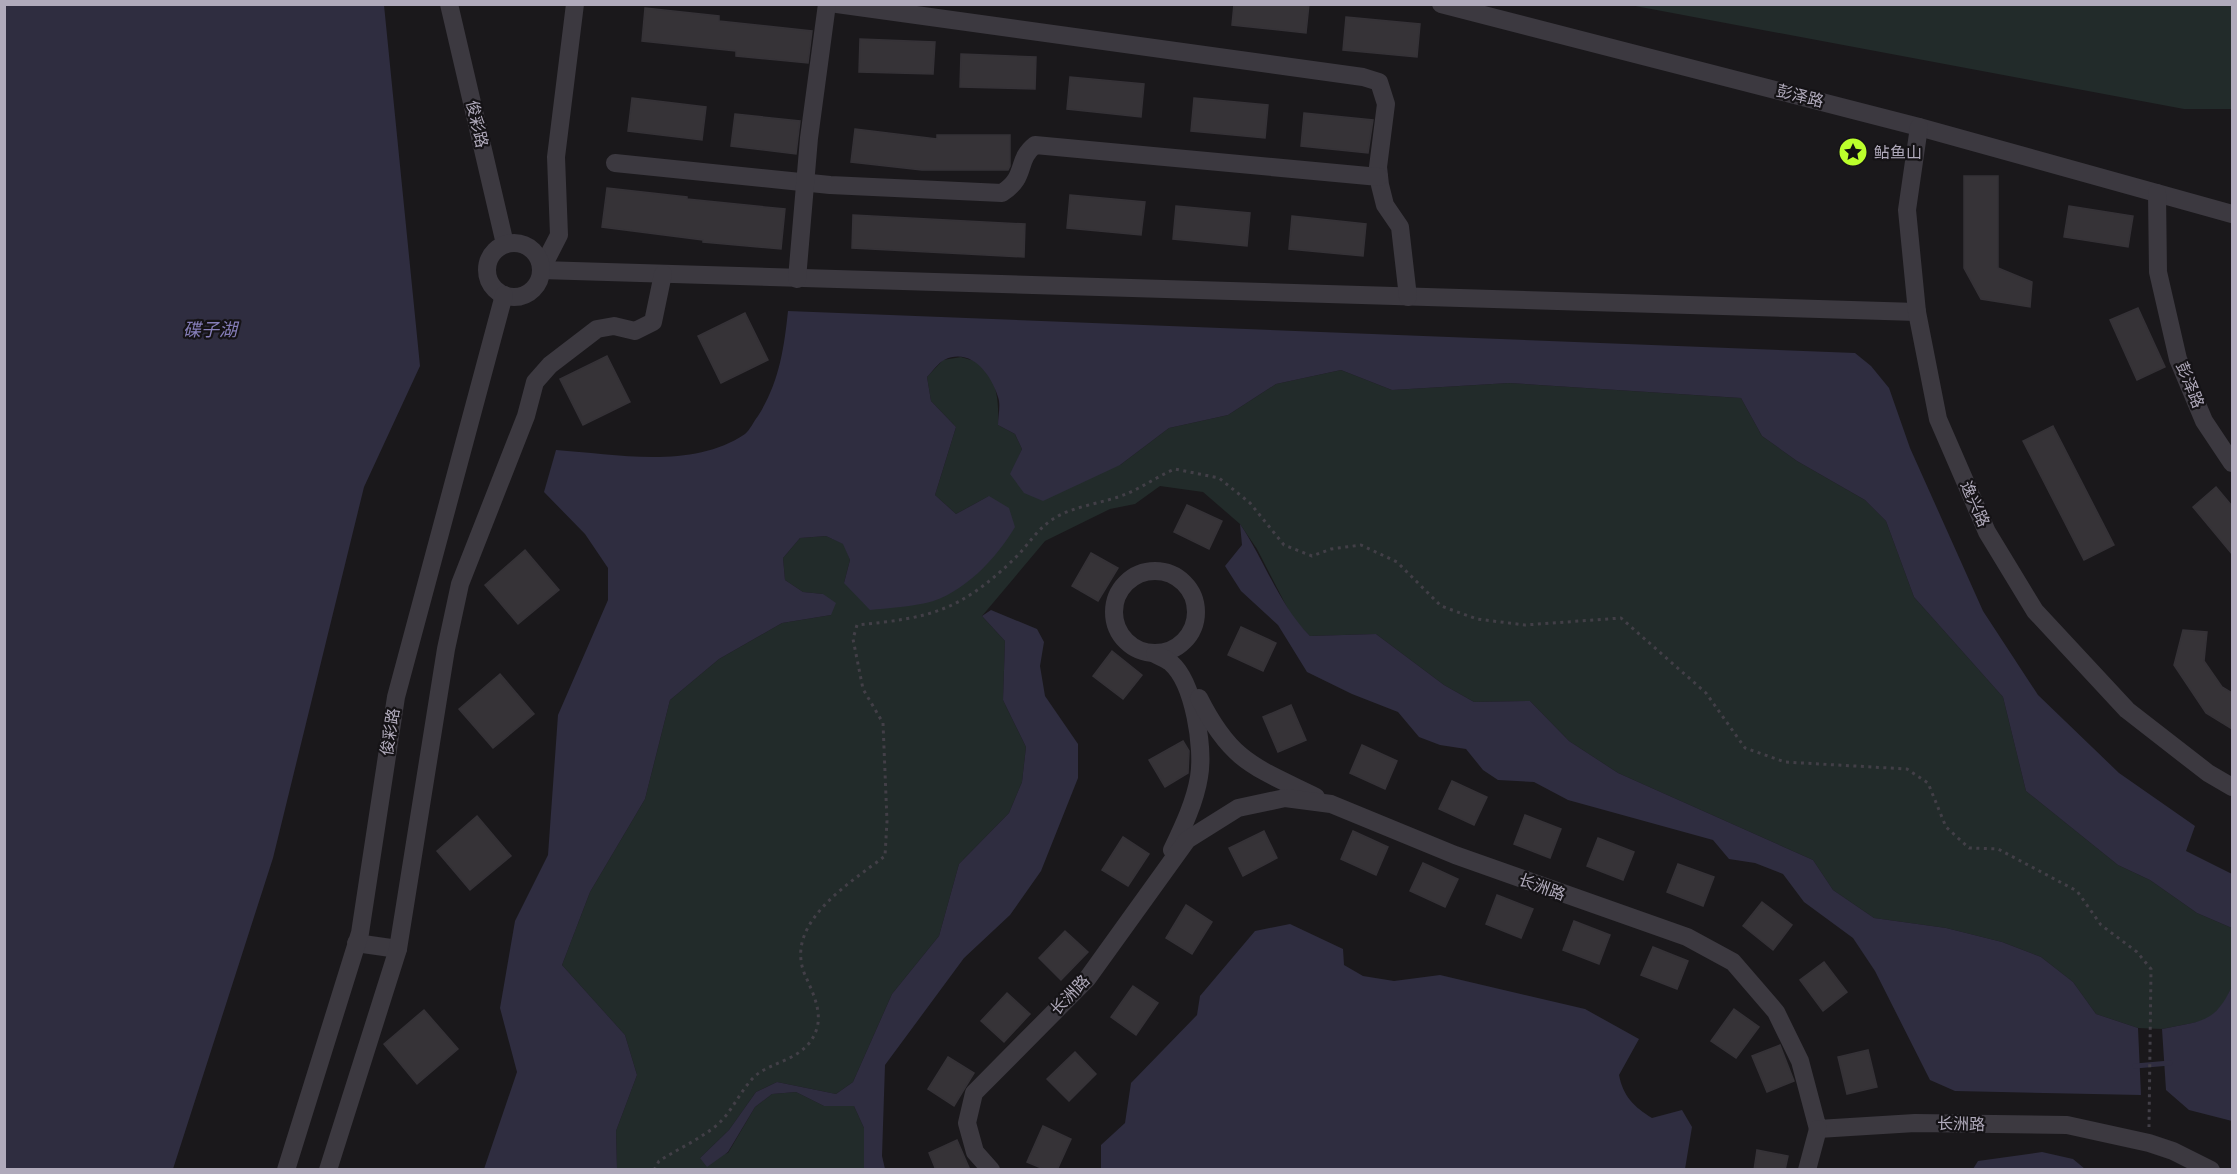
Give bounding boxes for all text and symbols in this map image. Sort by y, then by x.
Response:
street label: 彭泽路 [1774,81,1826,111]
street label: 俊彩路 [462,98,492,150]
place icon: 鲇鱼山 [1837,136,1869,168]
place label: 鲇鱼山 [1874,143,1922,162]
water label: 碟子湖 [183,319,240,341]
street label: 彭泽路 [2172,359,2208,411]
street label: 逸兴路 [1957,478,1993,530]
street label: 俊彩路 [377,707,403,757]
street label: 长洲路 [1516,870,1568,904]
street label: 长洲路 [1046,971,1094,1019]
street label: 长洲路 [1937,1114,1985,1134]

